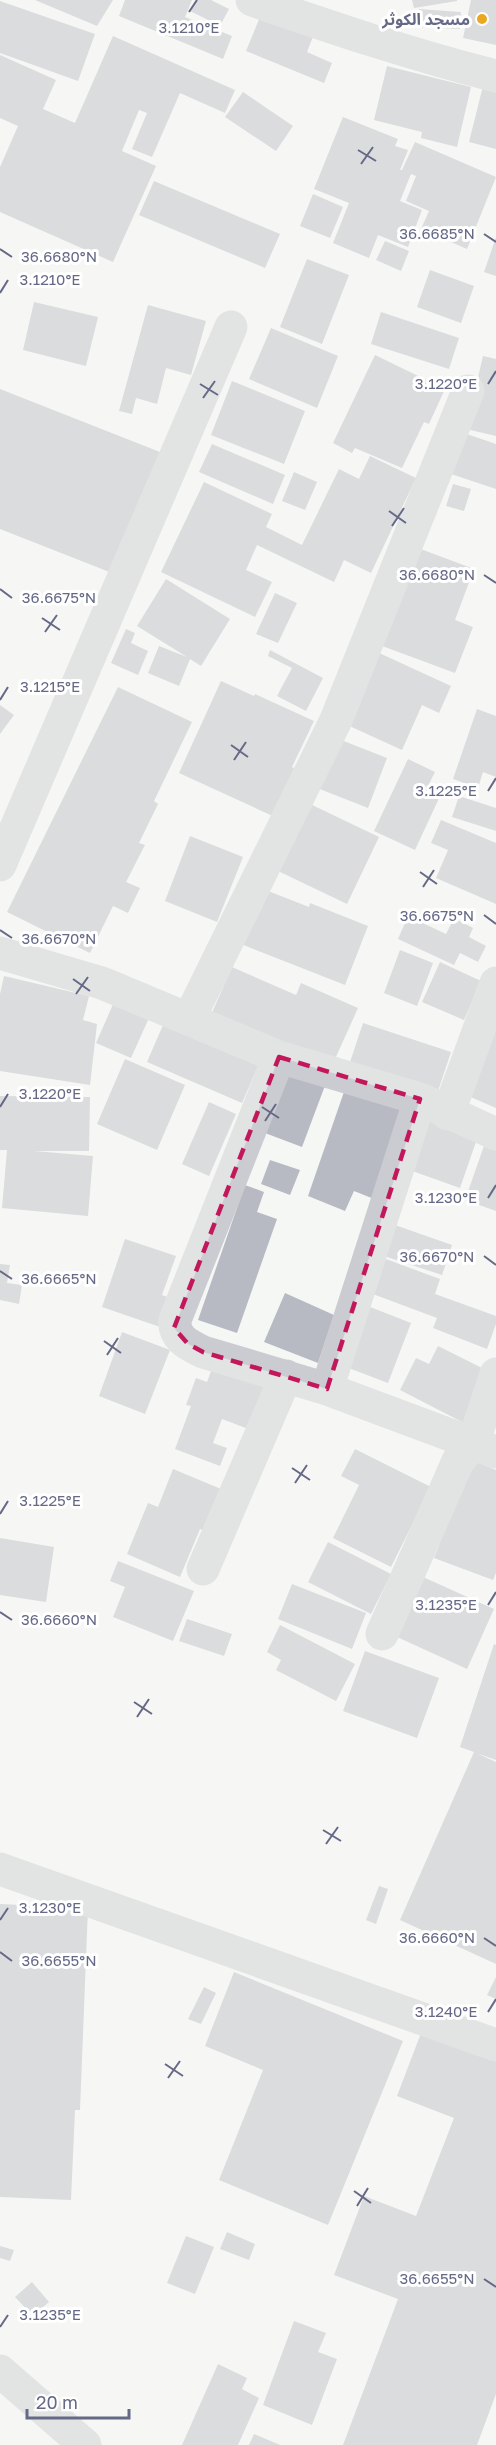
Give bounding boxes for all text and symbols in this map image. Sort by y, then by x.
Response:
place label: مسجد الكوثر [381,9,470,29]
marker: مسجد الكوثر [475,12,489,26]
text: 3.1210°E [159,18,219,36]
text: 36.6685°N [399,224,475,242]
text: 36.6680°N [21,247,97,265]
text: 3.1210°E [20,270,80,288]
text: 3.1220°E [415,374,477,392]
text: 36.6680°N [399,565,475,583]
text: 36.6675°N [22,588,96,606]
text: 3.1215°E [20,677,80,695]
text: 3.1225°E [415,781,477,799]
text: 36.6675°N [400,906,474,924]
text: 36.6670°N [21,929,97,947]
text: 3.1220°E [19,1084,81,1102]
text: 3.1230°E [415,1188,477,1206]
text: 36.6670°N [399,1247,475,1265]
text: 36.6665°N [21,1269,97,1287]
text: 3.1225°E [19,1491,81,1509]
text: 3.1235°E [415,1595,477,1613]
text: 36.6660°N [21,1610,97,1628]
text: 3.1230°E [19,1898,81,1916]
text: 36.6660°N [399,1928,475,1946]
text: 36.6655°N [21,1951,97,1969]
text: 3.1240°E [415,2002,477,2020]
text: 36.6655°N [399,2269,475,2287]
text: 3.1235°E [19,2305,81,2323]
scale bar [27,2382,129,2420]
text: 20 m [36,2391,78,2413]

